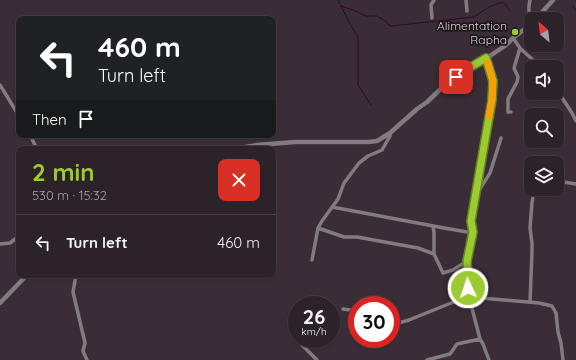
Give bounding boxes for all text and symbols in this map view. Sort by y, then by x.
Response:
north arrow [524,12,564,52]
map controls [524,12,564,196]
place label: Alimentation Rapha [437,18,507,47]
marker: Alimentation Rapha [510,27,520,37]
text: 460 m [98,29,181,64]
icon: left [32,32,84,84]
pin [439,60,473,94]
button: sound [524,60,564,100]
text: Turn left [98,64,166,87]
icon: arrive [445,66,467,88]
icon: arrive [75,108,97,130]
button: search [524,108,564,148]
text: Then [32,110,67,129]
button: layers [524,156,564,196]
text: 2 min [32,157,94,187]
button: close [218,159,260,201]
text: 530 m · 15:32 [32,187,107,203]
icon: left [32,232,54,254]
text: Turn left [66,233,128,252]
text: 460 m [217,233,260,252]
position arrow [447,267,489,309]
speed limit sign: 30 [348,296,400,348]
text: 26 [303,304,325,329]
text: km/h [301,325,327,338]

